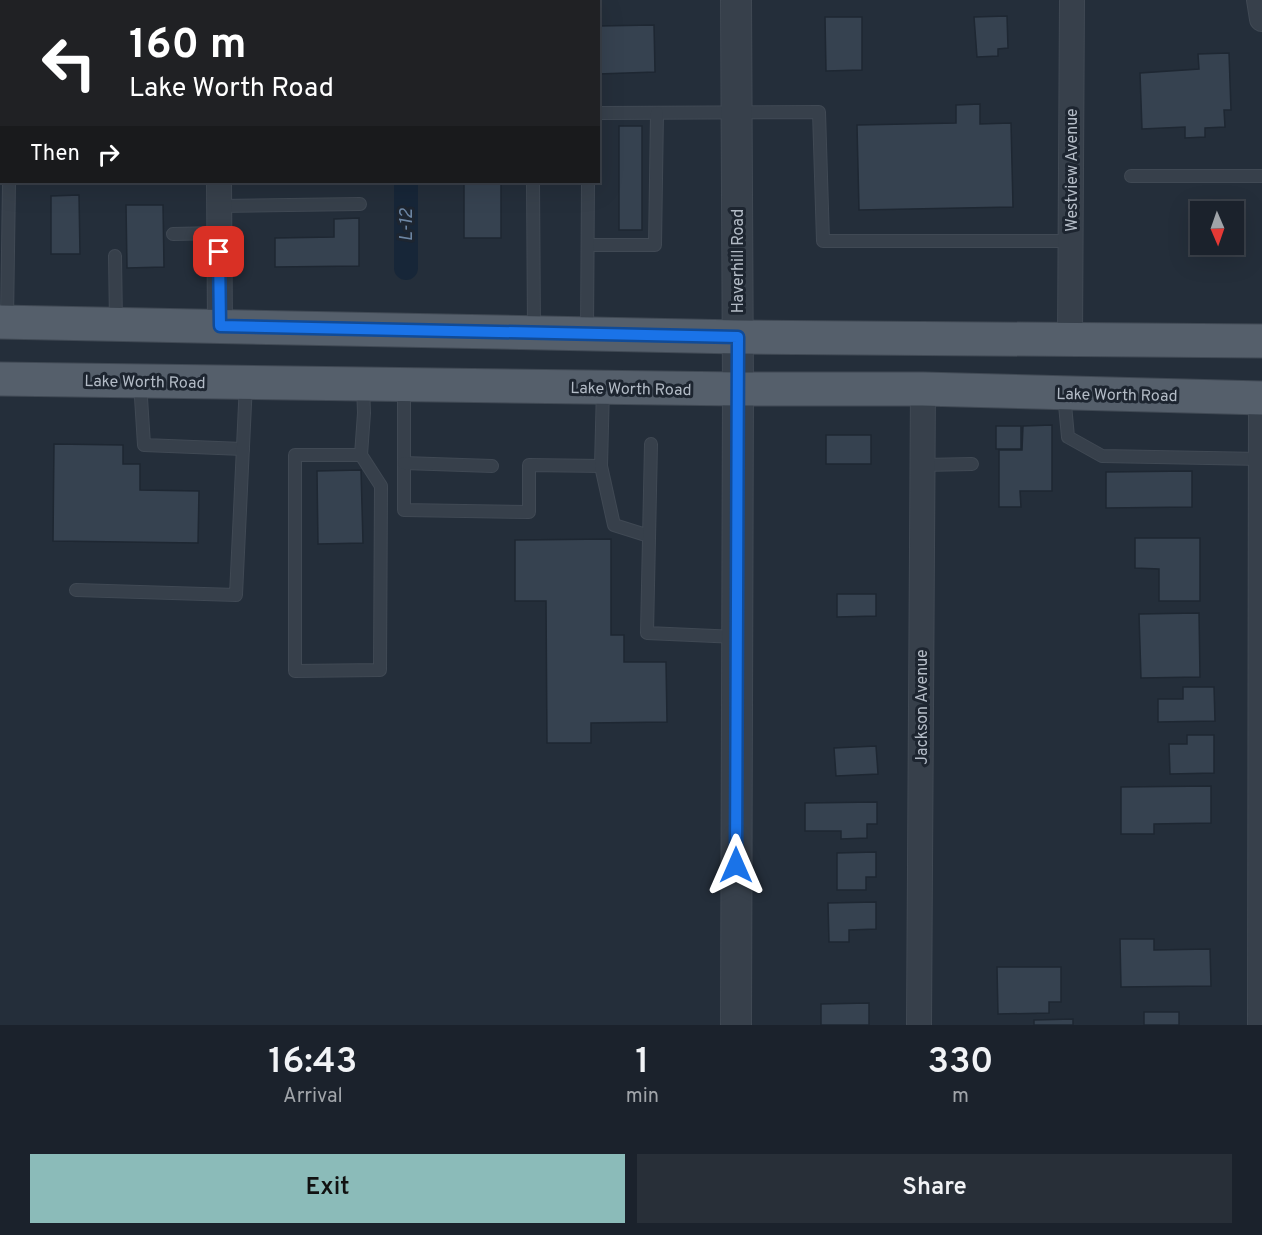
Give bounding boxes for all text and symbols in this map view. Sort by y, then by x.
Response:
text: 160 m [129,20,247,73]
icon: left [30,24,108,102]
text: Lake Worth Road [129,72,334,106]
street label: Westview Avenue [1063,108,1083,232]
icon: right [92,138,125,171]
text: Then [30,141,80,168]
north arrow [1190,201,1244,255]
map controls [1190,201,1244,255]
water label: L-12 [396,208,419,241]
street label: Haverhill Road [729,209,749,313]
pin [193,226,244,277]
icon: arrive [202,235,235,268]
street label: Lake Worth Road [84,372,206,394]
street label: Lake Worth Road [570,379,692,401]
street label: Lake Worth Road [1056,385,1178,407]
street label: Jackson Avenue [913,649,933,765]
position arrow [704,833,768,897]
text: 16:43 [268,1040,357,1086]
text: 1 [635,1040,649,1086]
text: 330 [927,1040,994,1086]
text: Arrival [283,1084,343,1110]
text: min [626,1084,659,1110]
text: m [952,1084,969,1110]
button: Exit [30,1154,625,1223]
button: Share [637,1154,1232,1223]

